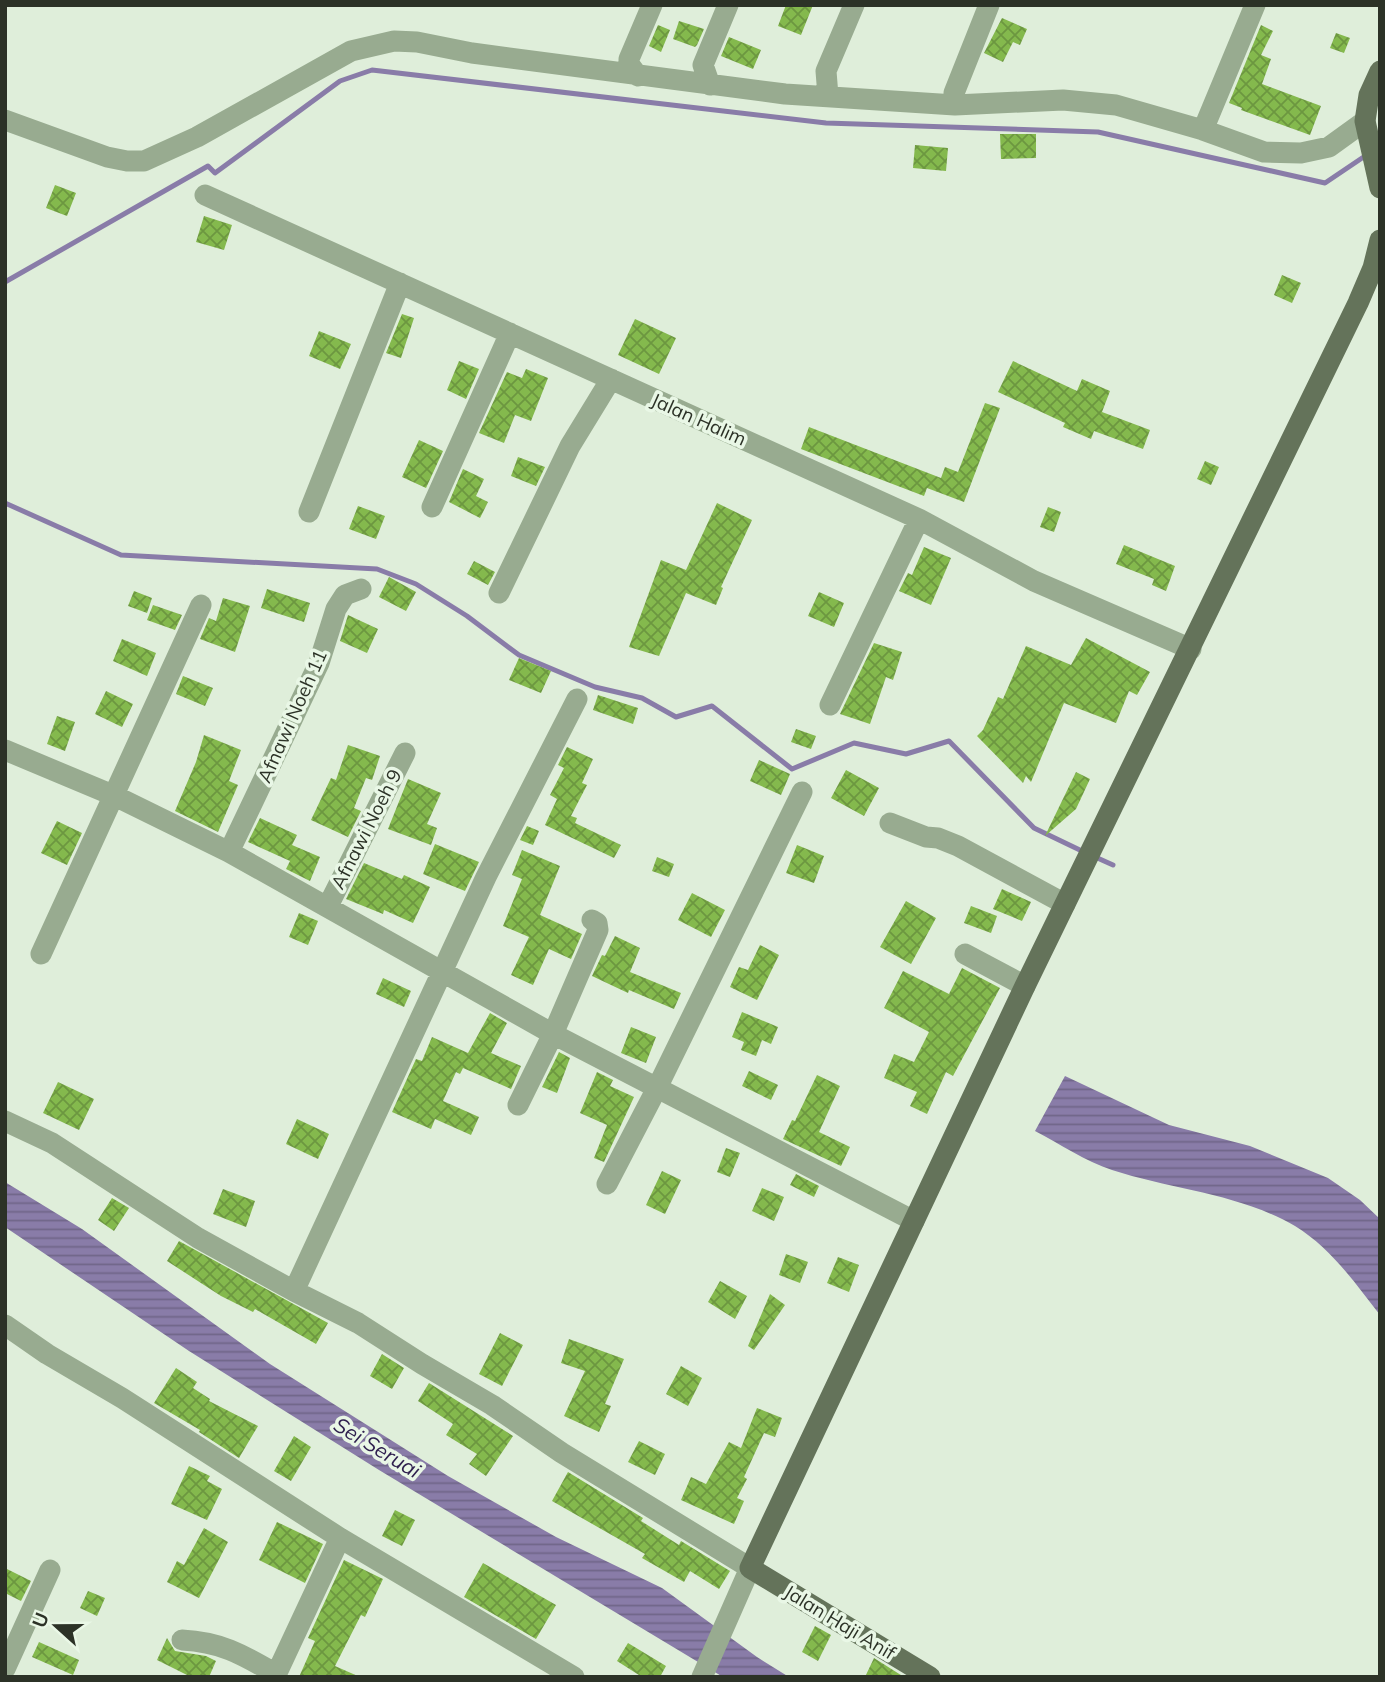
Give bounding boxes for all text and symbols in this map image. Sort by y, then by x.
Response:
street label: Jalan Halim [648,387,750,451]
street label: Afnawi Noeh 11 [252,646,332,786]
street label: Afnawi Noeh 9 [325,765,407,893]
water label: Sei Seruai [329,1411,427,1484]
street label: Jalan Haji Anif [780,1579,901,1665]
north arrow [21,1591,91,1661]
text: U [26,1609,54,1631]

